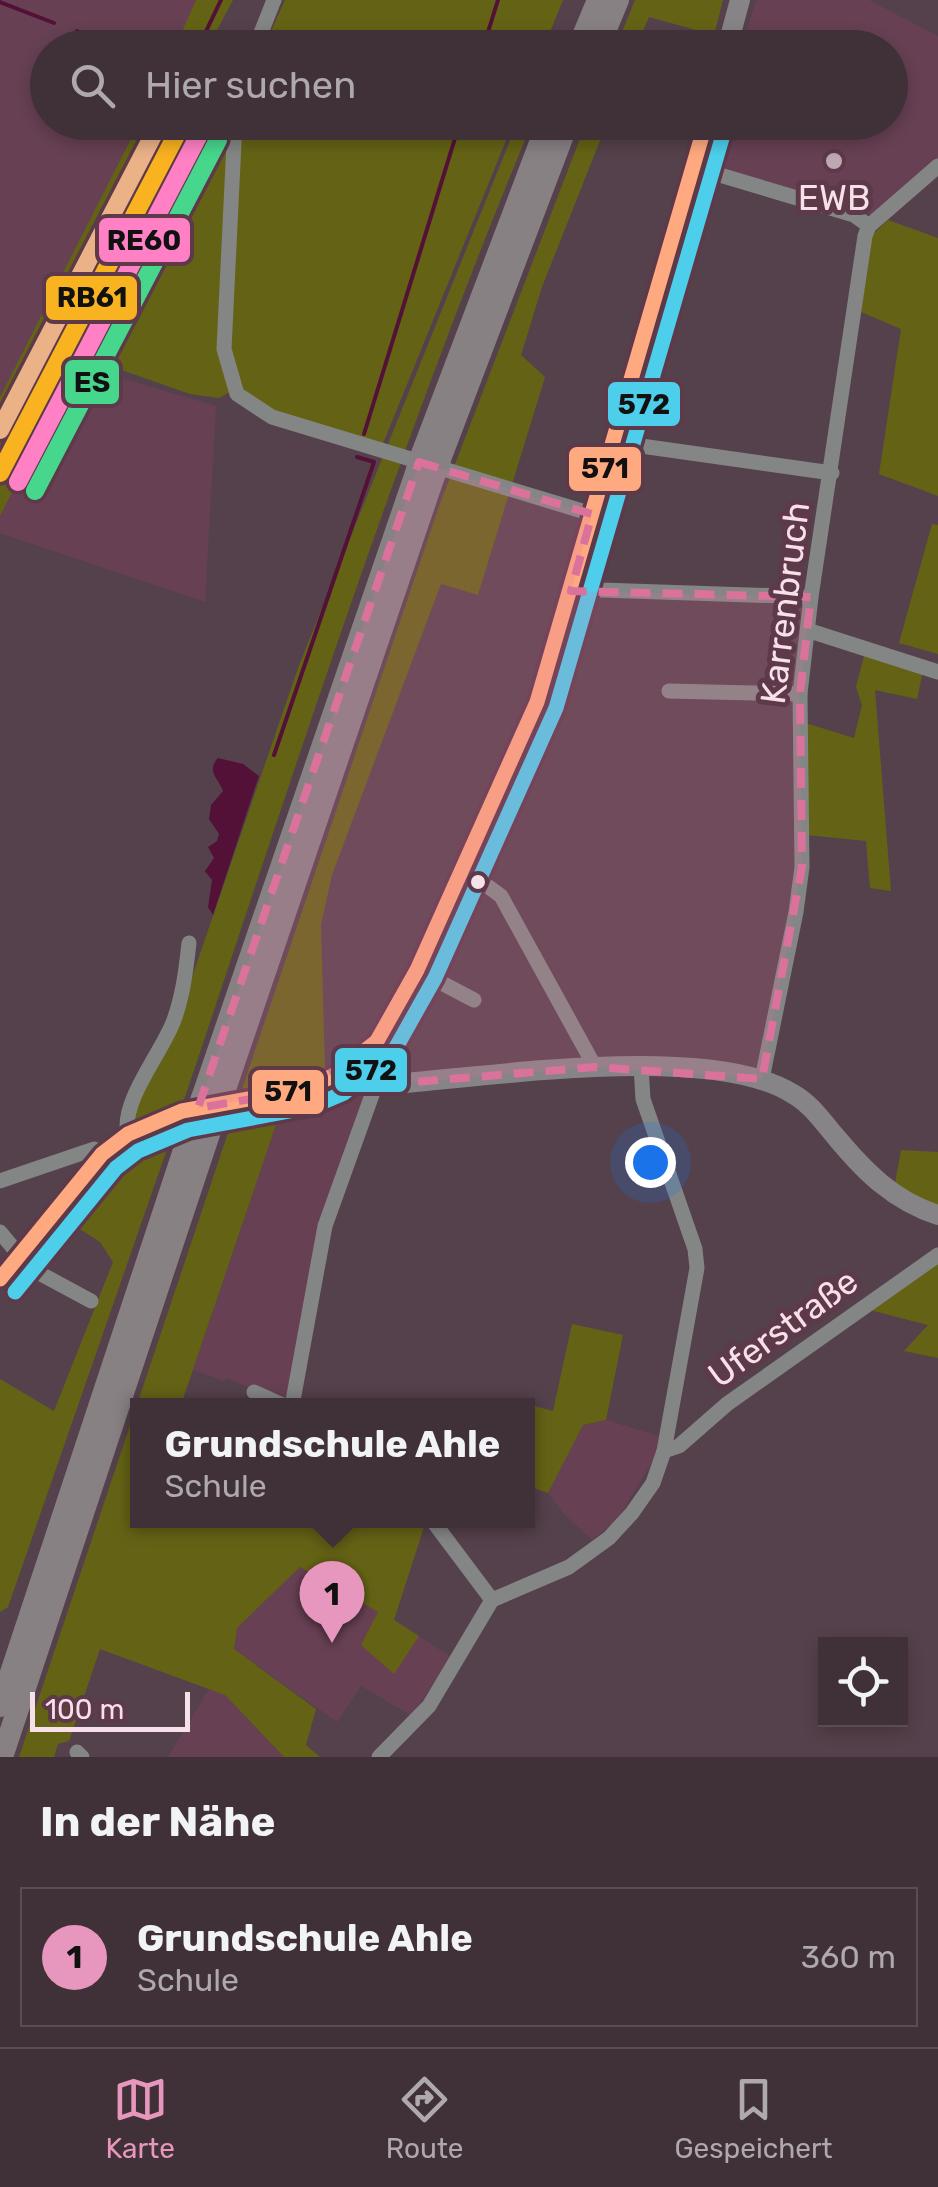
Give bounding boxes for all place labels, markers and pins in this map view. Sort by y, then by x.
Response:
marker: EWB [823,150,845,172]
place label: EWB [798,177,870,219]
unlabelled marker [468,872,488,892]
pin: 1 [300,1560,364,1643]

